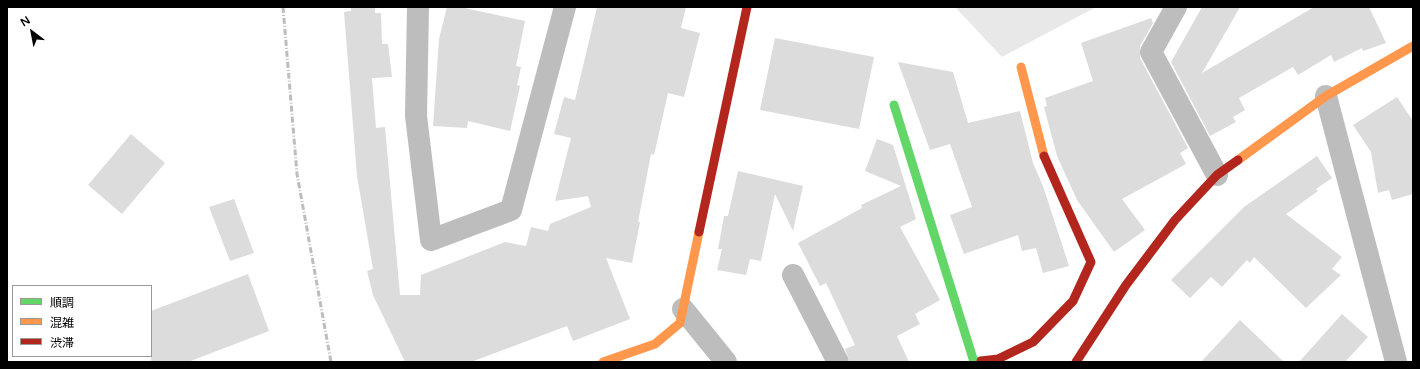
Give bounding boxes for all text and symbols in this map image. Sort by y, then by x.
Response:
north arrow [12,12,52,52]
text: N [18,14,33,29]
legend [12,285,152,357]
text: 順調 [50,296,74,310]
text: 混雑 [50,316,74,330]
text: 渋滞 [50,336,74,350]

